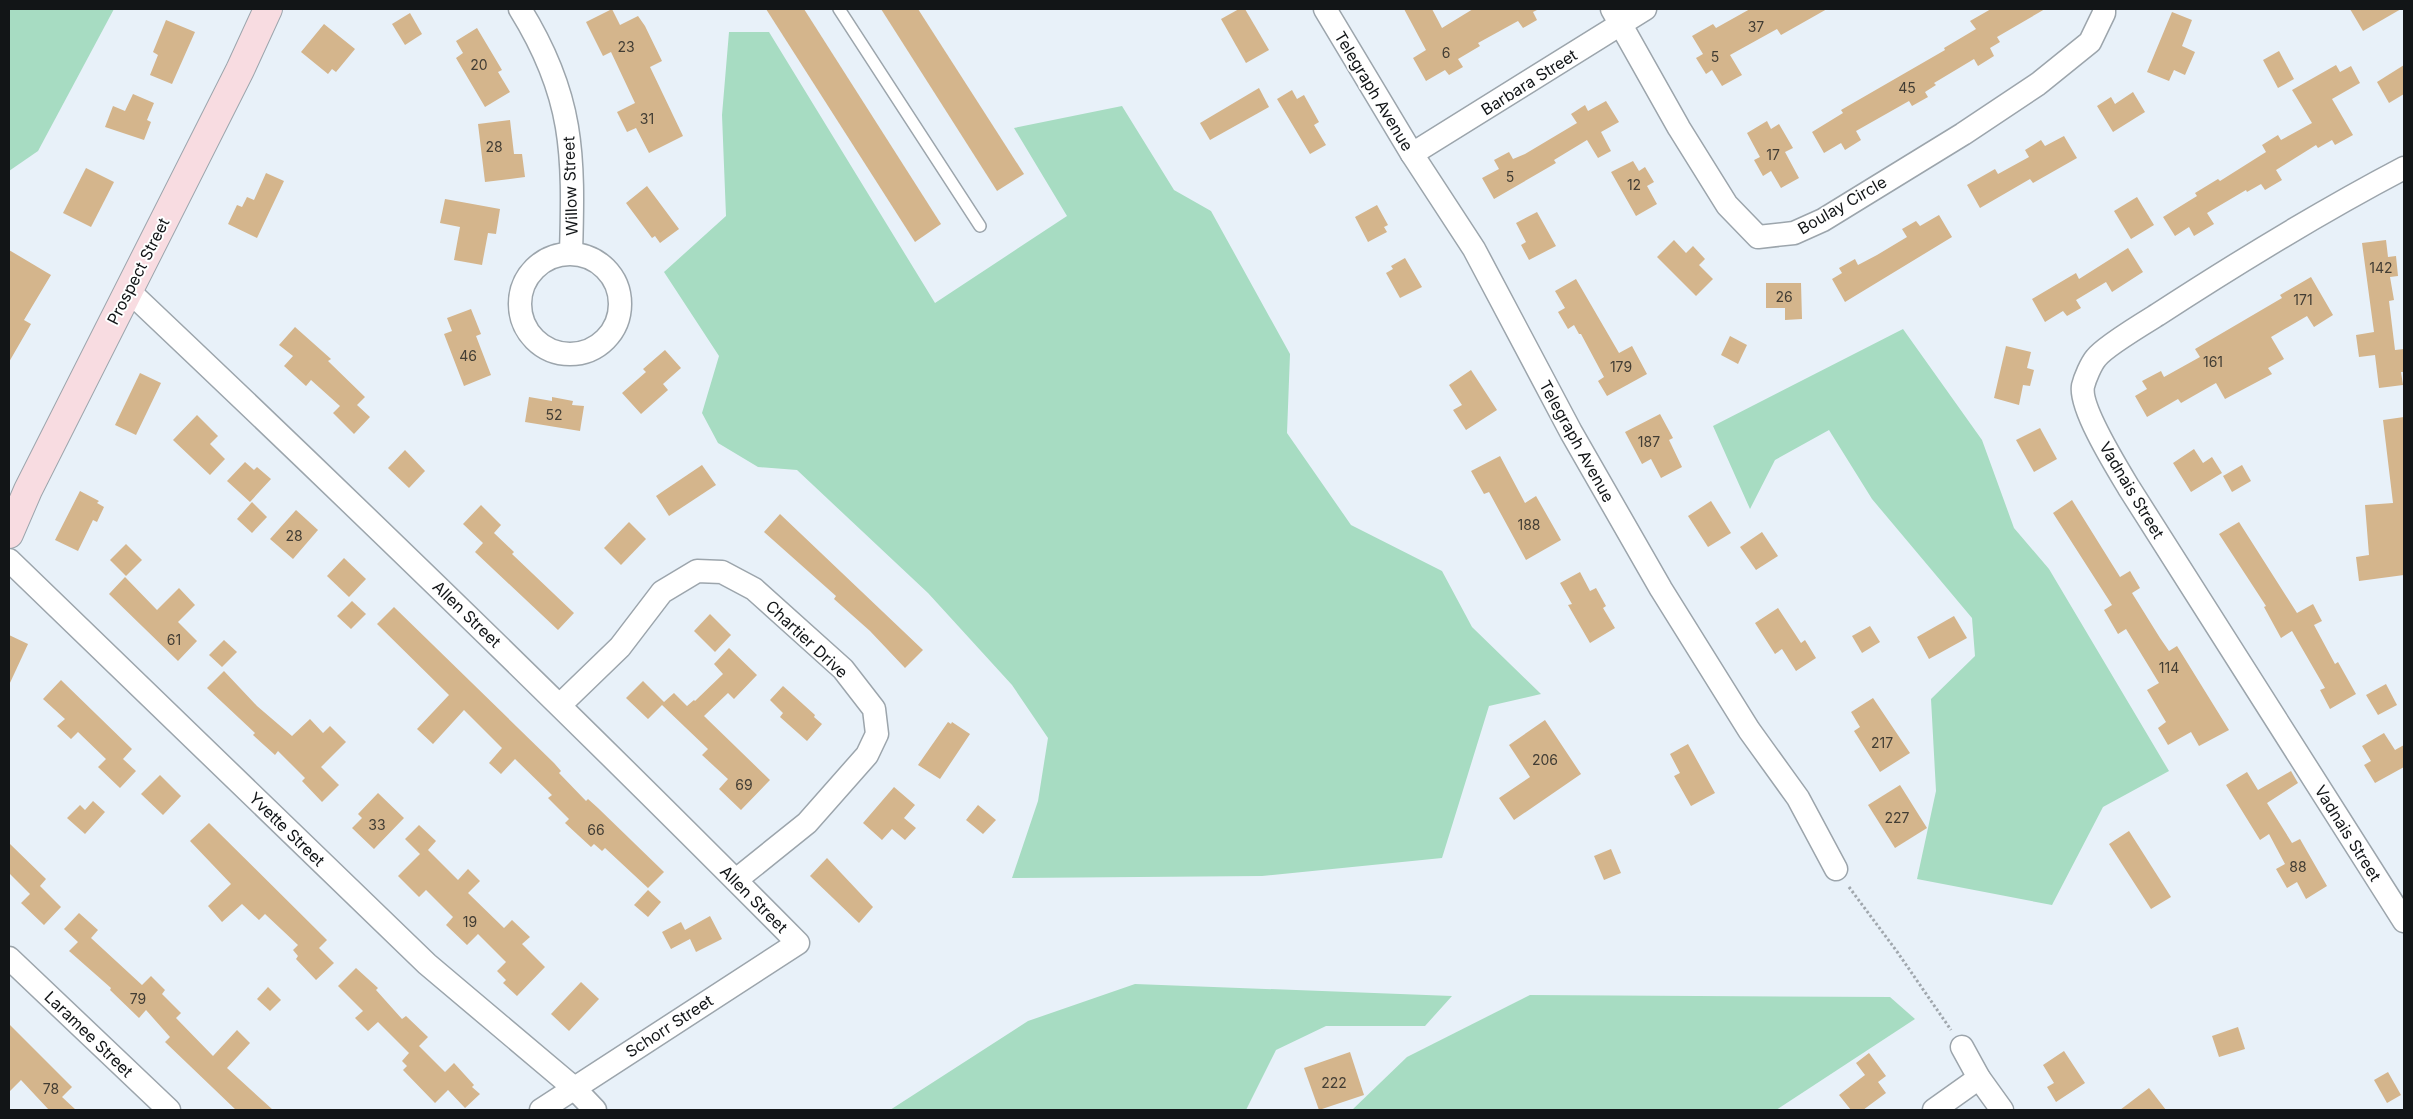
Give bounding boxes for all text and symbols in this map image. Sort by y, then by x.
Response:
house number: 37 [1748,18,1764,35]
street label: Telegraph Avenue [1330,27,1418,155]
house number: 23 [617,38,635,55]
house number: 6 [1442,44,1450,61]
street label: Barbara Street [1477,45,1581,119]
house number: 5 [1711,48,1719,65]
house number: 20 [470,56,488,73]
house number: 45 [1898,79,1916,96]
house number: 31 [640,110,654,127]
street label: Willow Street [558,136,582,236]
house number: 28 [485,138,503,155]
house number: 17 [1766,146,1780,163]
house number: 5 [1506,168,1514,185]
street label: Boulay Circle [1794,172,1890,238]
house number: 12 [1627,176,1641,193]
street label: Prospect Street [102,214,174,328]
house number: 142 [2369,259,2393,276]
house number: 26 [1775,288,1793,305]
house number: 171 [2293,291,2313,308]
house number: 46 [459,347,477,364]
house number: 161 [2203,353,2223,370]
house number: 179 [1610,358,1632,375]
street label: Telegraph Avenue [1535,377,1619,505]
house number: 52 [545,406,563,423]
house number: 187 [1638,433,1660,450]
street label: Vadnais Street [2095,438,2169,542]
house number: 188 [1517,516,1541,533]
house number: 28 [285,527,303,544]
street label: Allen Street [429,577,505,651]
street label: Chartier Drive [762,596,852,682]
house number: 61 [167,631,181,648]
house number: 114 [2159,659,2179,676]
house number: 217 [1871,734,1893,751]
house number: 206 [1532,751,1558,768]
house number: 69 [735,776,753,793]
street label: Vadnais Street [2311,781,2385,885]
street label: Yvette Street [245,788,329,870]
house number: 227 [1885,809,1910,826]
house number: 33 [368,816,386,833]
house number: 66 [587,821,605,838]
house number: 88 [2289,858,2307,875]
street label: Allen Street [716,861,792,937]
house number: 19 [463,913,477,930]
street label: Laramee Street [41,987,137,1081]
house number: 79 [130,990,146,1007]
street label: Schorr Street [621,990,717,1062]
house number: 222 [1321,1074,1347,1091]
house number: 78 [43,1080,59,1097]

